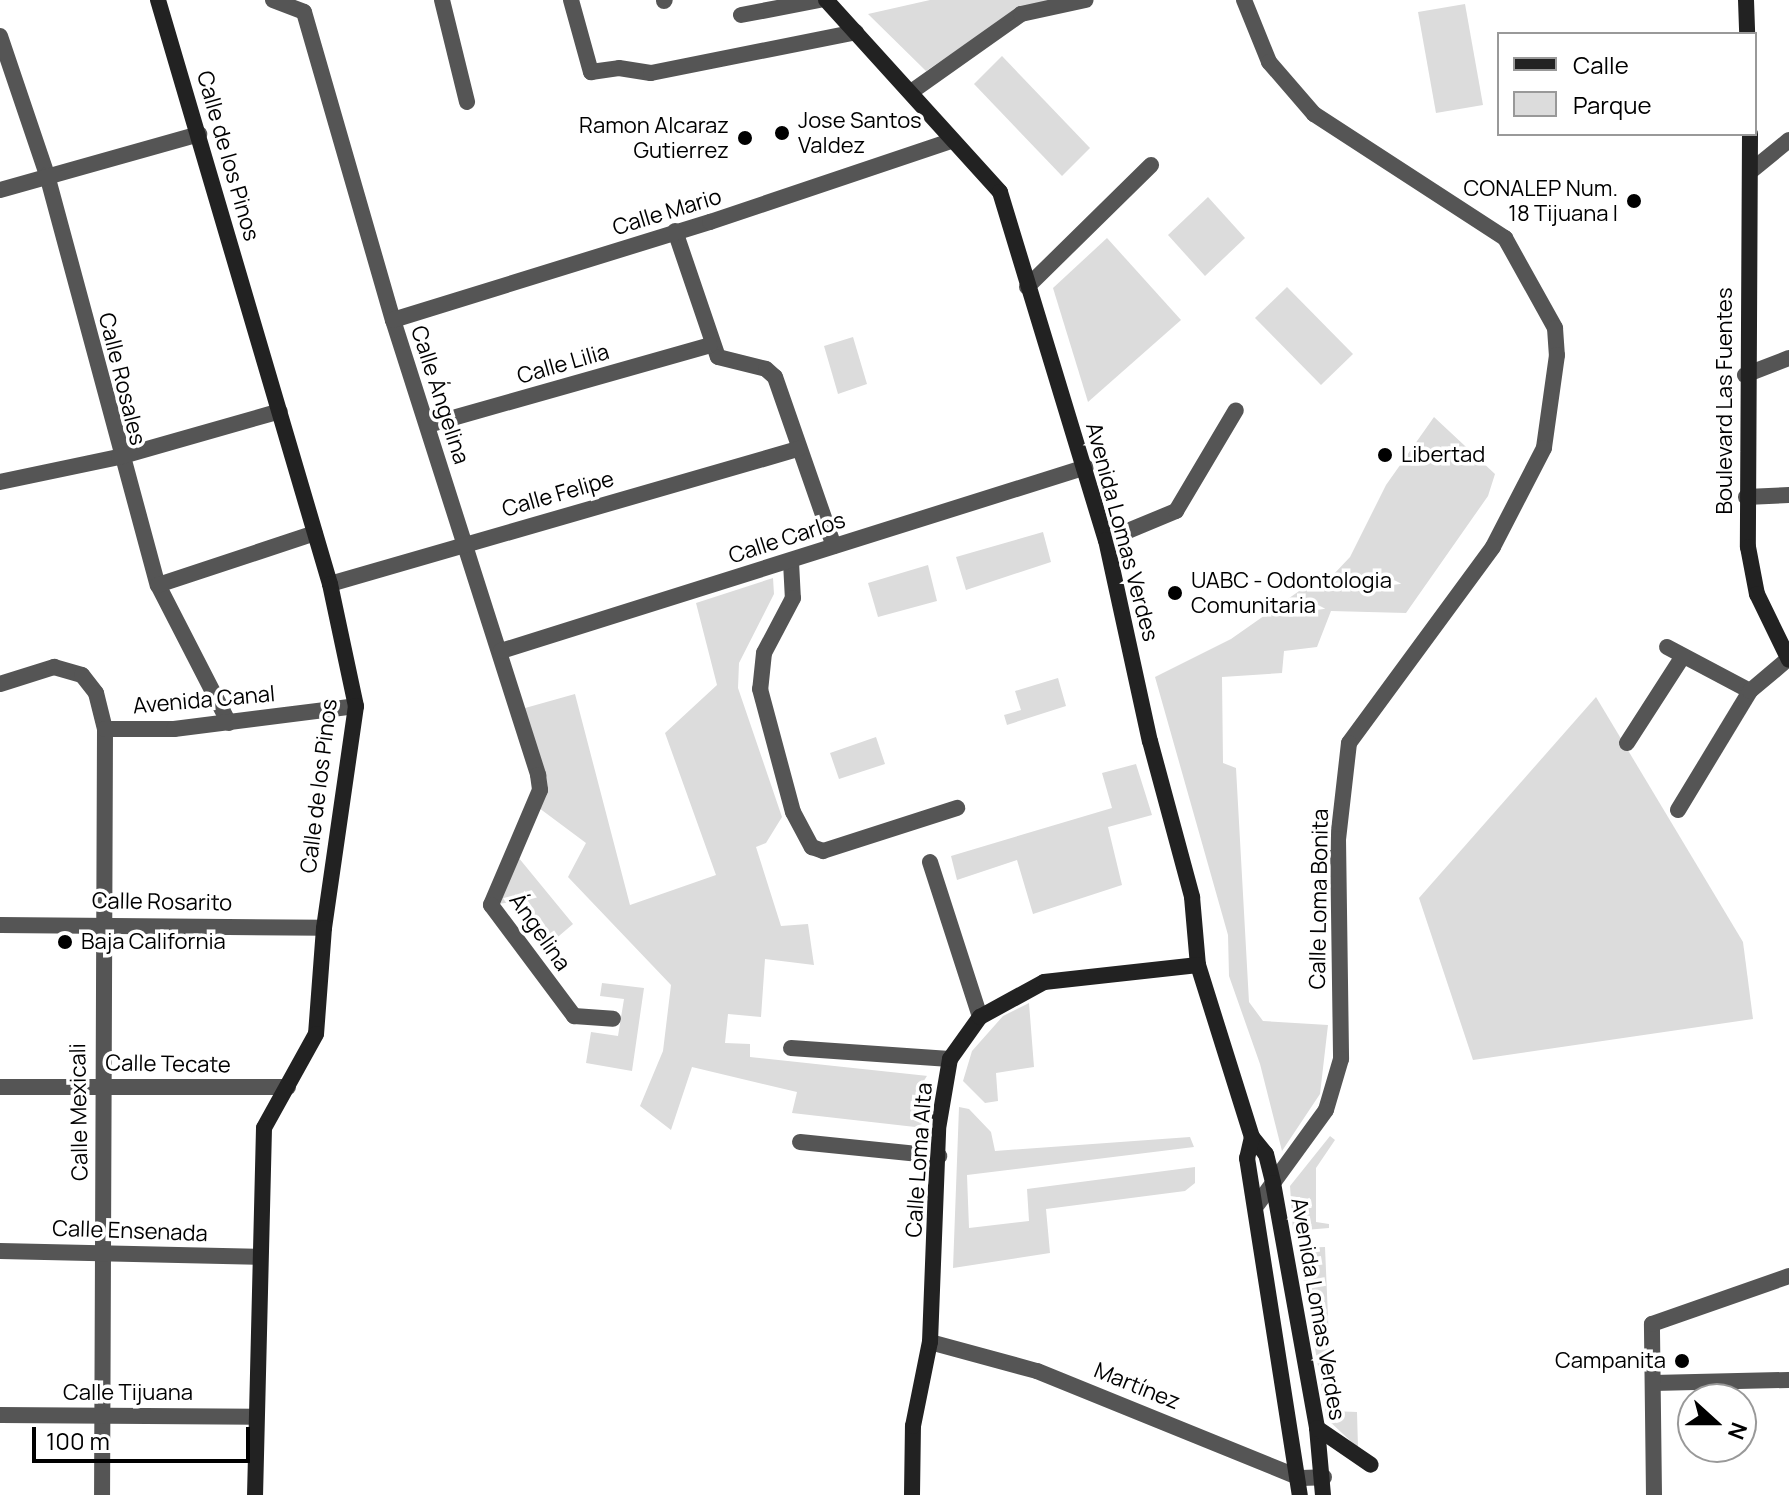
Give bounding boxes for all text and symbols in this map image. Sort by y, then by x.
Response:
legend [1497,32,1757,136]
text: Calle [1573,48,1629,81]
street label: Calle de los Pinos [191,68,265,244]
text: Parque [1573,88,1651,121]
place label: Jose Santos Valdez [798,107,922,158]
place label: Ramon Alcaraz Gutierrez [579,112,729,164]
marker: Jose Santos Valdez [773,124,791,142]
marker: Ramon Alcaraz Gutierrez [736,129,754,147]
place label: CONALEP Num. 18 Tijuana I [1464,175,1618,226]
street label: Calle Mario [609,183,725,241]
marker: CONALEP Num. 18 Tijuana I [1625,192,1643,210]
street label: Boulevard Las Fuentes [1712,288,1738,514]
street label: Calle Rosales [93,310,151,448]
street label: Calle Ángelina [405,322,475,468]
street label: Calle Lilia [514,338,612,390]
street label: Avenida Lomas Verdes [1080,420,1164,644]
place label: Libertad [1401,442,1485,468]
marker: Libertad [1376,446,1394,464]
street label: Calle Felipe [499,465,617,523]
street label: Calle Carlos [725,507,849,569]
place label: UABC - Odontologia Comunitaria [1191,567,1392,618]
marker: UABC - Odontologia Comunitaria [1166,584,1184,602]
street label: Avenida Canal [132,681,276,719]
street label: Calle de los Pinos [295,697,343,875]
street label: Calle Loma Bonita [1304,808,1334,990]
street label: Calle Rosarito [92,888,232,916]
street label: Ángelina [504,888,576,976]
place label: Baja California [81,929,226,955]
marker: Baja California [56,933,74,951]
street label: Calle Mexicali [65,1043,93,1181]
street label: Calle Tecate [105,1050,231,1078]
street label: Calle Loma Alta [900,1082,938,1238]
street label: Avenida Lomas Verdes [1285,1196,1351,1422]
street label: Calle Ensenada [52,1215,208,1247]
place label: Campanita [1555,1348,1666,1374]
marker: Campanita [1673,1352,1691,1370]
street label: Martínez [1090,1357,1184,1415]
street label: Calle Tijuana [63,1380,193,1406]
north arrow [1677,1383,1757,1463]
scale bar [36,1411,254,1461]
text: N [1721,1418,1754,1444]
text: 100 m [46,1424,110,1457]

